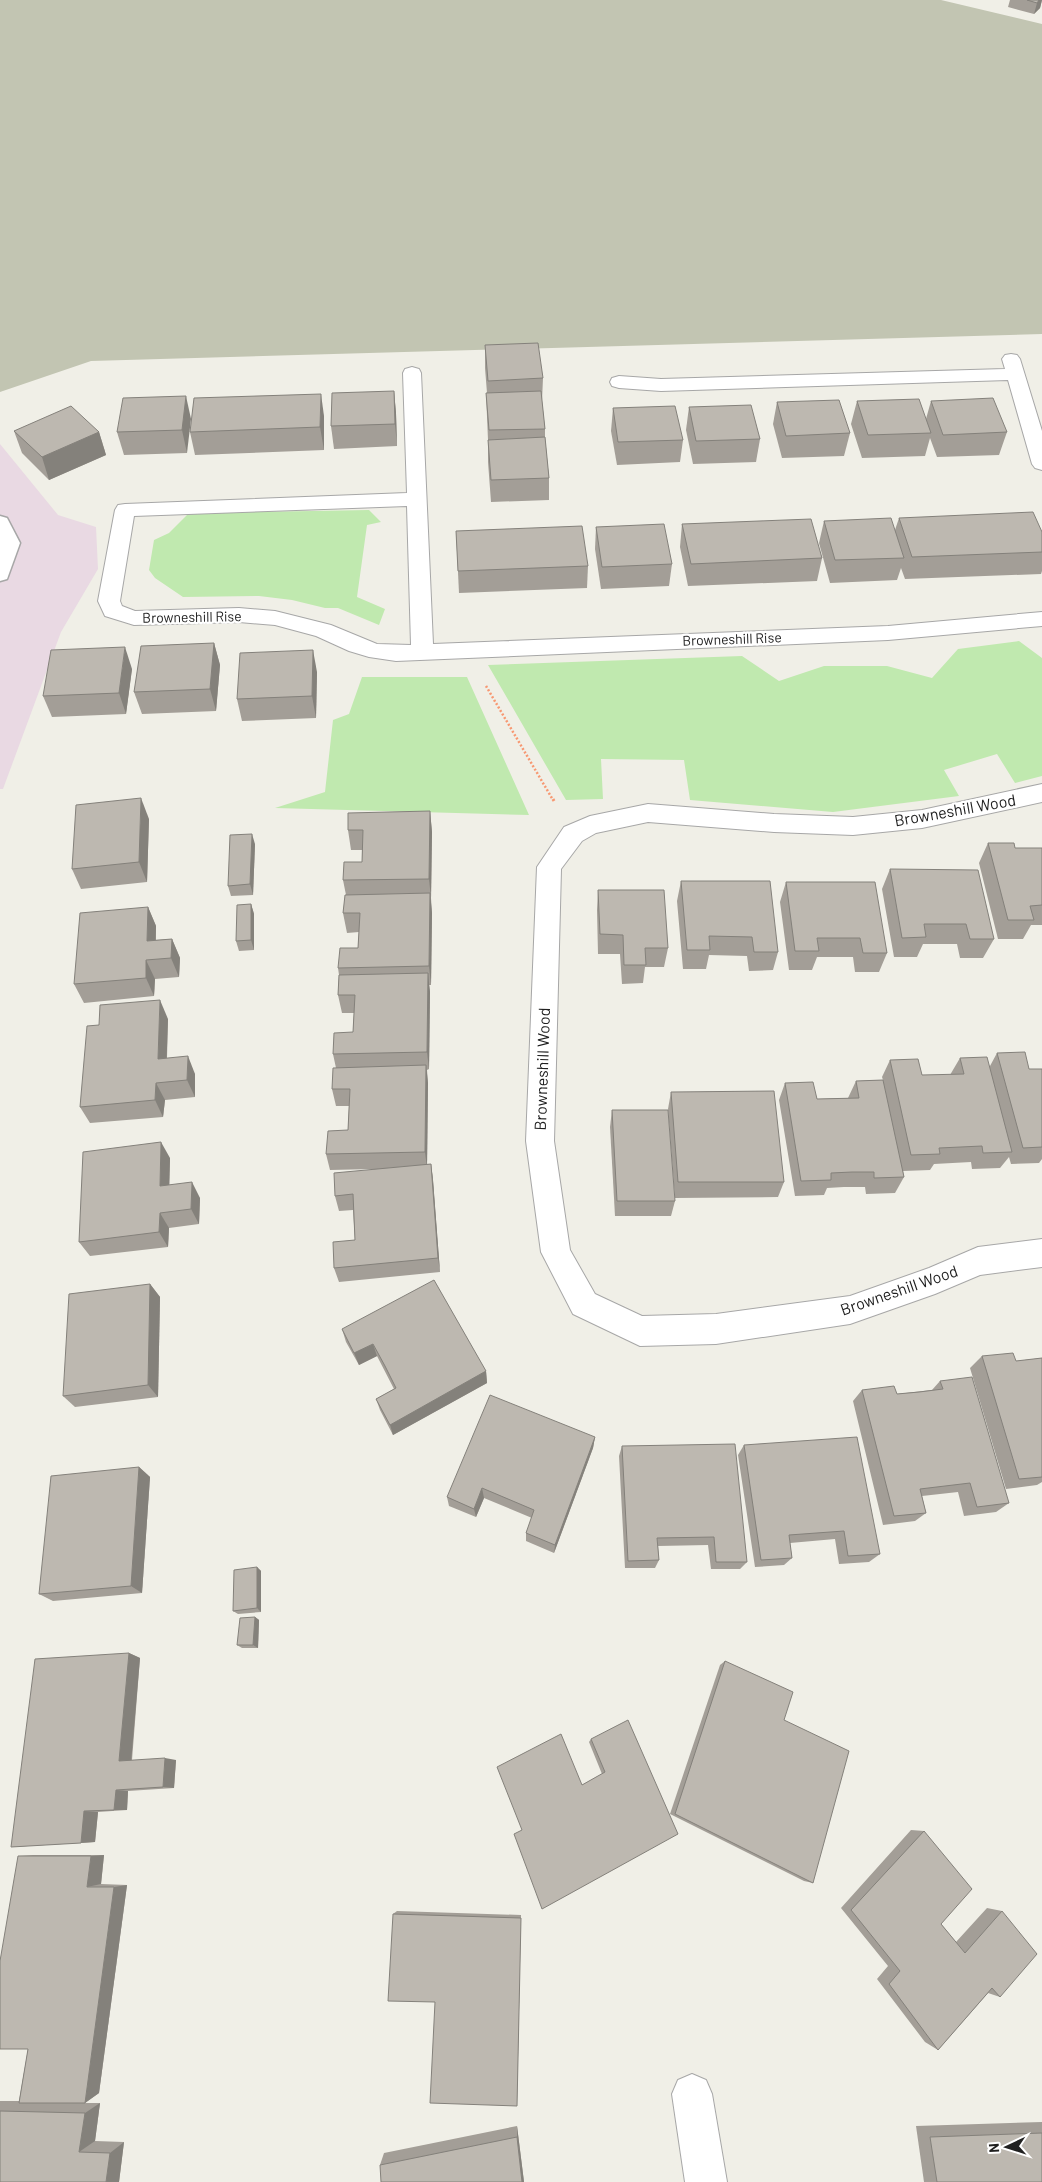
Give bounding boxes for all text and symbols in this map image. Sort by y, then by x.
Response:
street label: Browneshill Rise [142,607,242,626]
street label: Browneshill Rise [682,628,782,649]
street label: Browneshill Wood [893,789,1017,830]
street label: Browneshill Wood [530,1007,553,1131]
street label: Browneshill Wood [838,1261,960,1319]
north arrow [982,2122,1032,2172]
text: N [985,2143,1002,2153]

